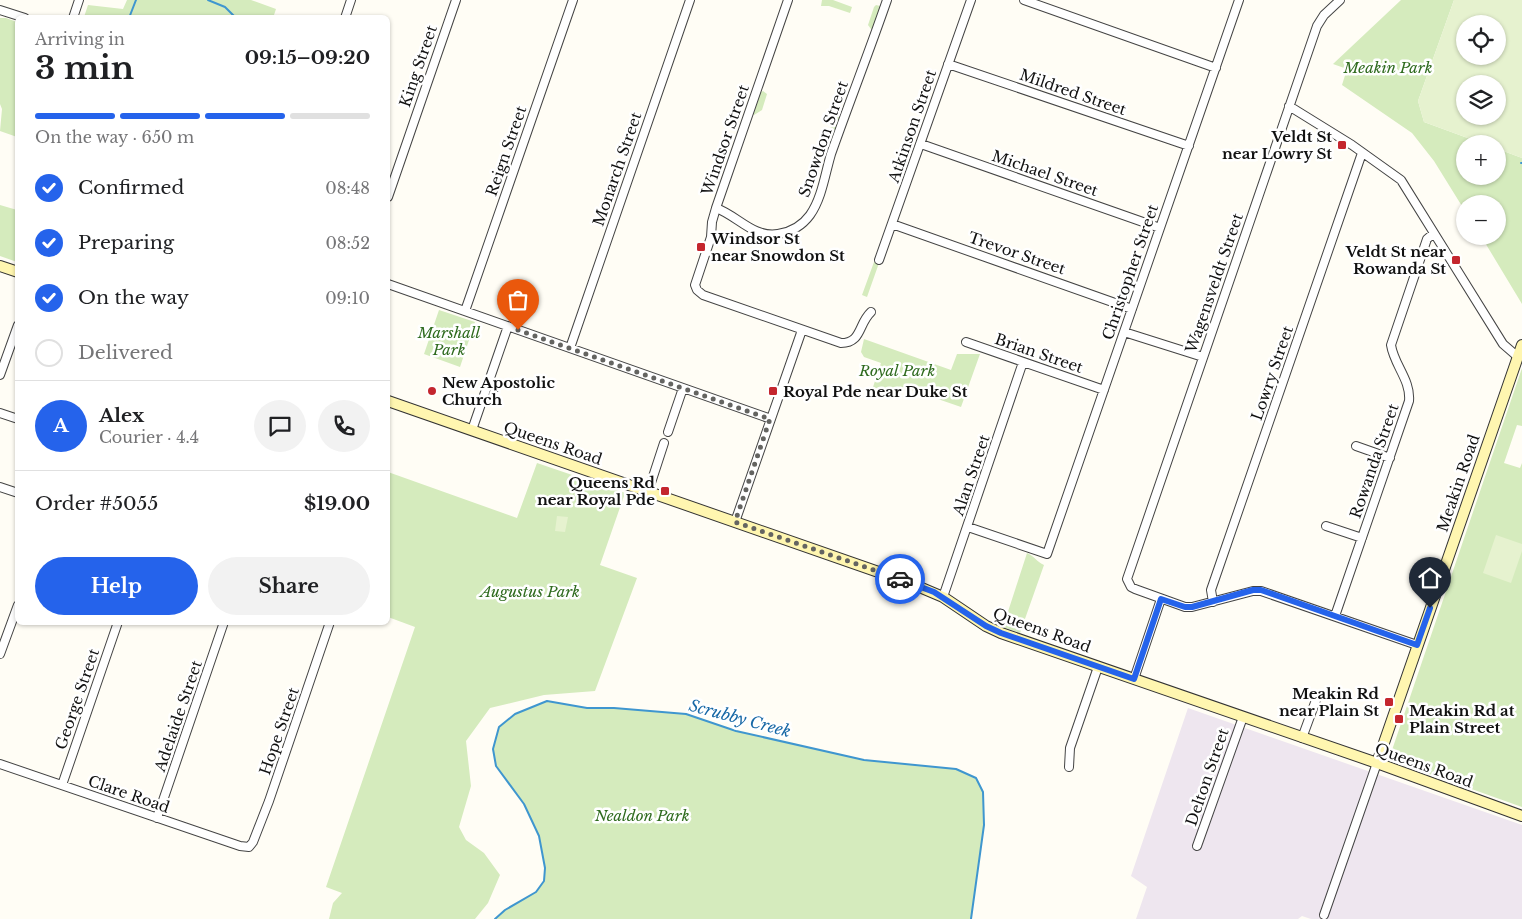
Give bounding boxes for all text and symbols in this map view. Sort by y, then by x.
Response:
map controls [1456,15,1506,245]
button: locate [1456,15,1506,65]
street label: King Street [395,22,441,109]
text: Arriving in [35,29,125,49]
text: 09:15–09:20 [245,46,370,69]
text: 3 min [35,48,134,88]
park label: Meakin Park [1343,58,1432,77]
street label: Mildred Street [1017,65,1129,119]
street label: Atkinson Street [883,67,940,186]
button: layers [1456,75,1506,125]
street label: Snowdon Street [794,78,852,200]
street label: Windsor Street [697,82,753,199]
street label: Reign Street [482,103,530,199]
street label: Monarch Street [589,109,645,228]
text: On the way · 650 m [35,127,194,147]
place label: Veldt St near Lowry St [1222,127,1332,163]
button: + [1456,135,1506,185]
marker: Veldt St near Lowry St [1336,139,1348,151]
street label: Michael Street [989,146,1101,200]
icon: check [35,174,63,202]
text: Confirmed [78,176,184,199]
text: 08:48 [325,178,370,198]
button: − [1456,195,1506,245]
street label: Christopher Street [1098,201,1162,342]
street label: Wagensveldt Street [1181,210,1247,356]
street label: Trevor Street [966,228,1068,279]
icon: check [35,229,63,257]
place label: Windsor St near Snowdon St [710,229,845,265]
text: Preparing [78,231,174,254]
text: 08:52 [325,233,370,253]
marker: Windsor St near Snowdon St [695,241,707,253]
place label: Veldt St near Rowanda St [1345,242,1447,278]
marker: Veldt St near Rowanda St [1450,254,1462,266]
pin [497,279,539,330]
icon: check [35,284,63,312]
text: On the way [78,286,189,309]
icon: bag [504,286,532,314]
text: 09:10 [325,288,370,308]
park label: Marshall Park [417,323,481,359]
street label: Lowry Street [1247,323,1297,423]
street label: Brian Street [992,329,1086,377]
text: Delivered [78,341,173,364]
park label: Royal Park [858,361,935,380]
place label: New Apostolic Church [442,373,555,409]
place label: Royal Pde near Duke St [783,382,968,401]
marker: New Apostolic Church [426,385,438,397]
marker: Royal Pde near Duke St [767,385,779,397]
button: chat [254,400,306,452]
button: phone [318,400,370,452]
street label: Rowanda Street [1345,401,1403,521]
text: Alex [99,404,144,427]
text: A [53,414,69,437]
street label: Queens Road [501,417,605,469]
text: Courier · 4.4 [99,427,199,447]
street label: Alan Street [948,432,994,519]
street label: Meakin Road [1432,432,1484,534]
place label: Queens Rd near Royal Pde [537,473,656,509]
marker: Queens Rd near Royal Pde [659,485,671,497]
text: Order #5055 [35,492,158,515]
text: $19.00 [304,492,370,515]
courier [875,554,925,604]
button: Help [35,557,198,615]
button: Share [208,557,370,615]
pin [1409,557,1451,608]
icon: home [1416,564,1444,592]
icon: car [886,565,914,593]
park label: Augustus Park [478,582,580,601]
street label: Queens Road [990,603,1094,657]
street label: George Street [51,646,103,752]
street label: Adelaide Street [150,658,206,775]
street label: Hope Street [255,684,303,777]
place label: Meakin Rd near Plain St [1279,684,1380,720]
water label: Scrubby Creek [687,695,793,741]
marker: Meakin Rd near Plain St [1383,696,1395,708]
place label: Meakin Rd at Plain Street [1409,701,1515,737]
marker: Meakin Rd at Plain Street [1393,713,1405,725]
street label: Delton Street [1181,725,1233,828]
street label: Queens Road [1372,738,1476,792]
street label: Clare Road [86,771,172,817]
park label: Nealdon Park [594,806,689,825]

